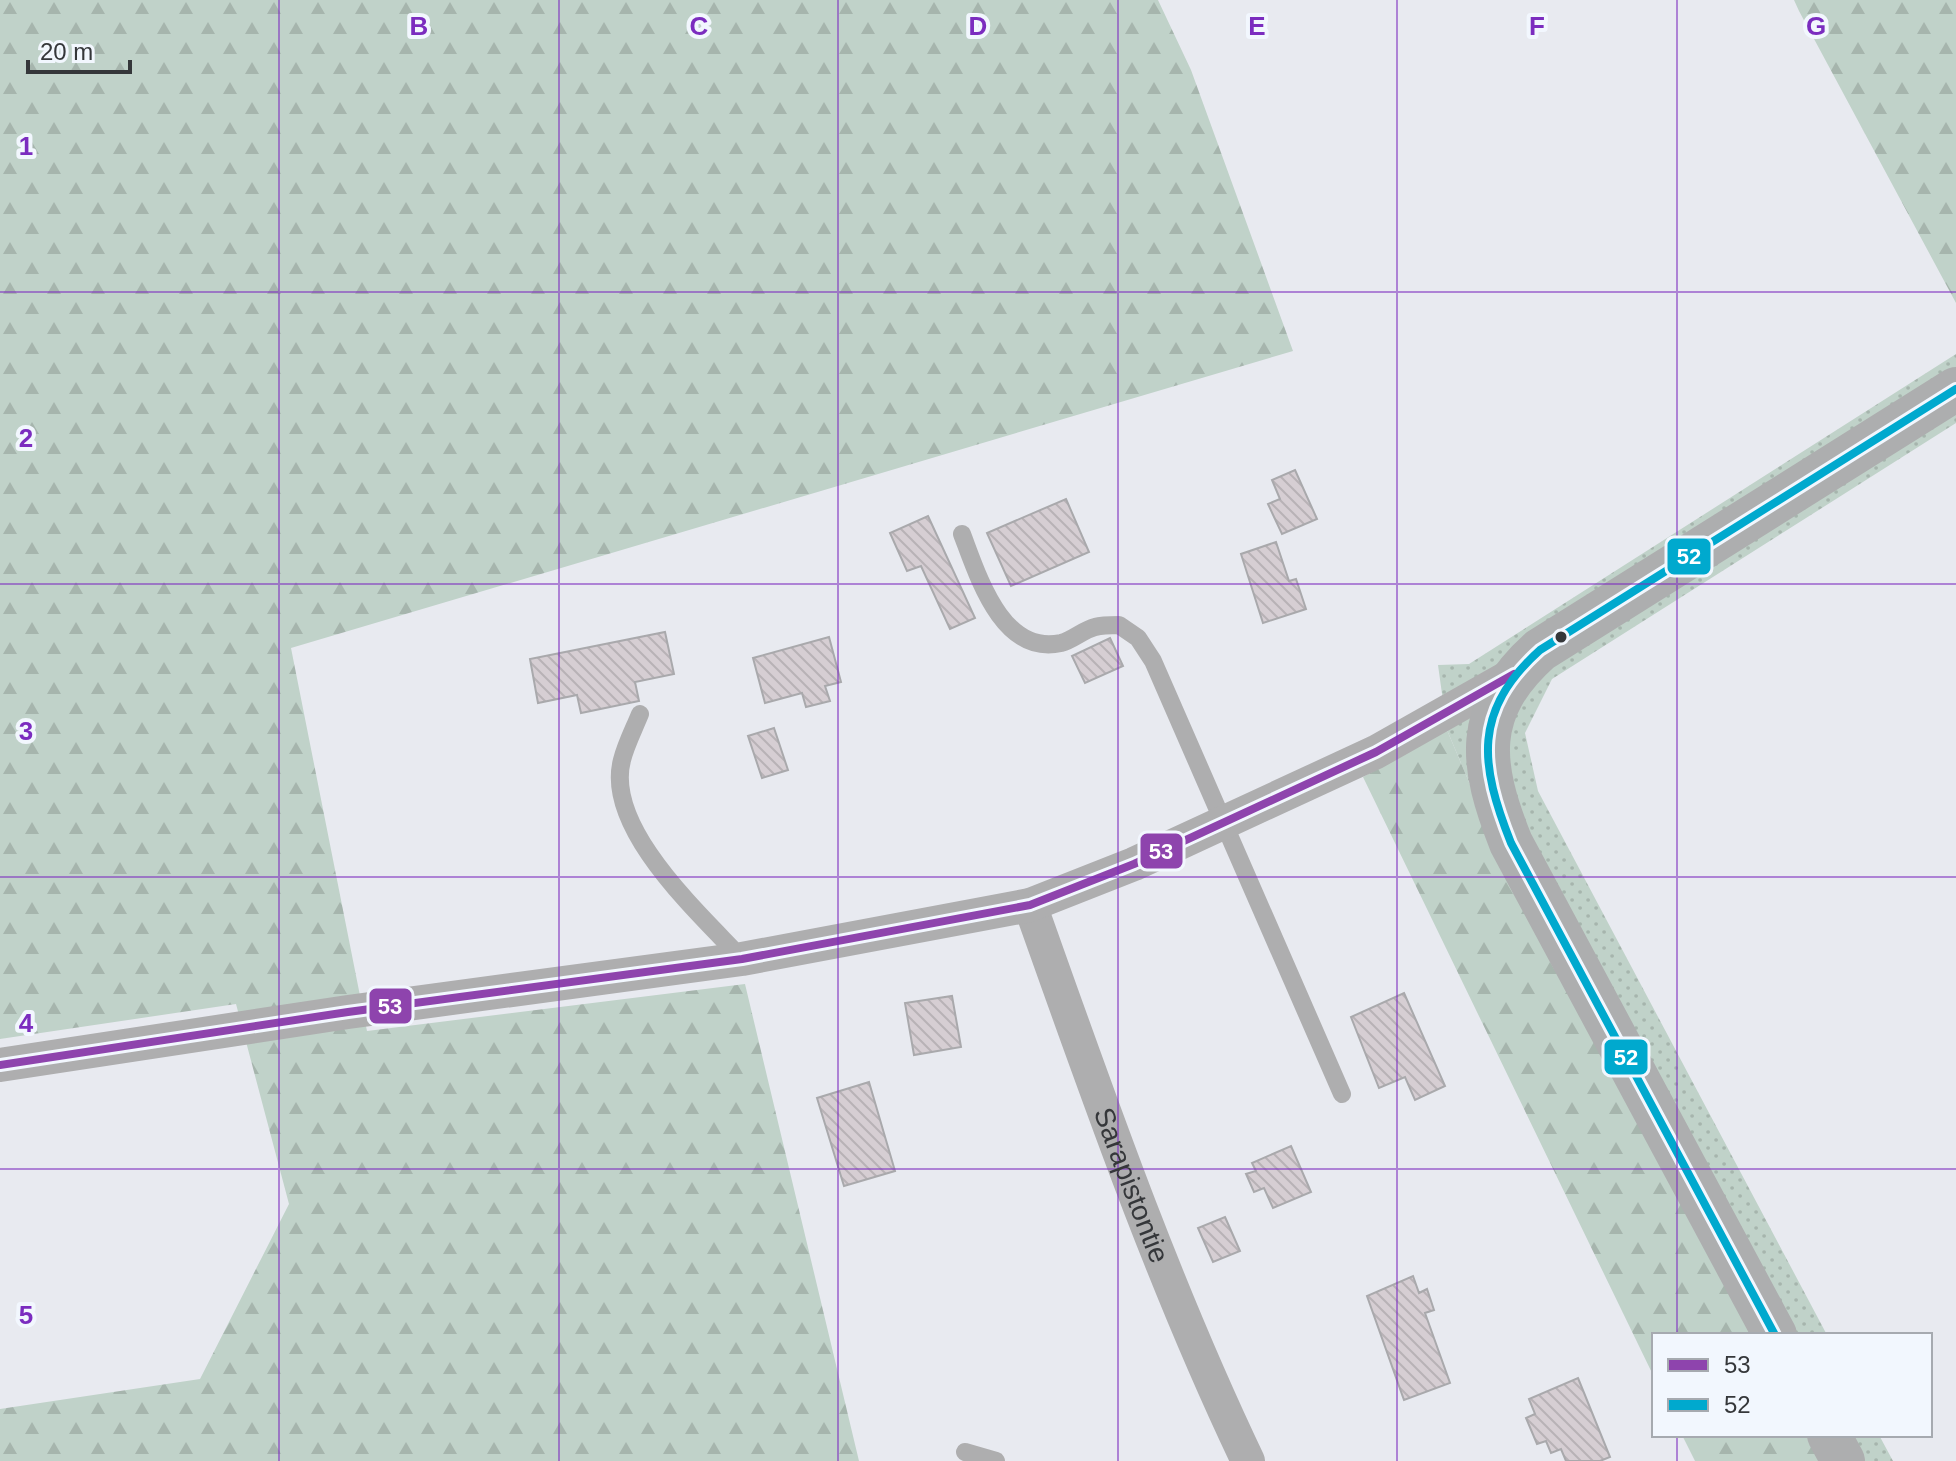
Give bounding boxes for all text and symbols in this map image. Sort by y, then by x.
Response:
text: B [410,11,428,41]
text: C [690,11,709,41]
text: D [969,11,987,41]
text: E [1248,11,1266,41]
text: F [1529,11,1545,41]
text: G [1806,11,1826,41]
scale bar [28,24,130,74]
text: 20 m [40,38,93,65]
text: 1 [19,131,33,161]
text: 2 [19,423,33,453]
line badge: 52 [1666,537,1712,576]
text: 52 [1677,544,1701,569]
unlabelled marker [1553,629,1569,645]
text: 3 [19,716,33,746]
line badge: 53 [1139,832,1184,870]
text: 53 [1149,839,1173,864]
line badge: 53 [368,987,413,1025]
text: 53 [378,994,402,1019]
text: 4 [19,1008,34,1038]
line badge: 52 [1603,1038,1649,1076]
text: 52 [1614,1045,1638,1070]
street label: Sarapistontie [1088,1103,1175,1267]
text: 5 [19,1300,33,1330]
legend [1652,1333,1932,1437]
text: 53 [1724,1351,1751,1378]
text: 52 [1724,1391,1751,1418]

